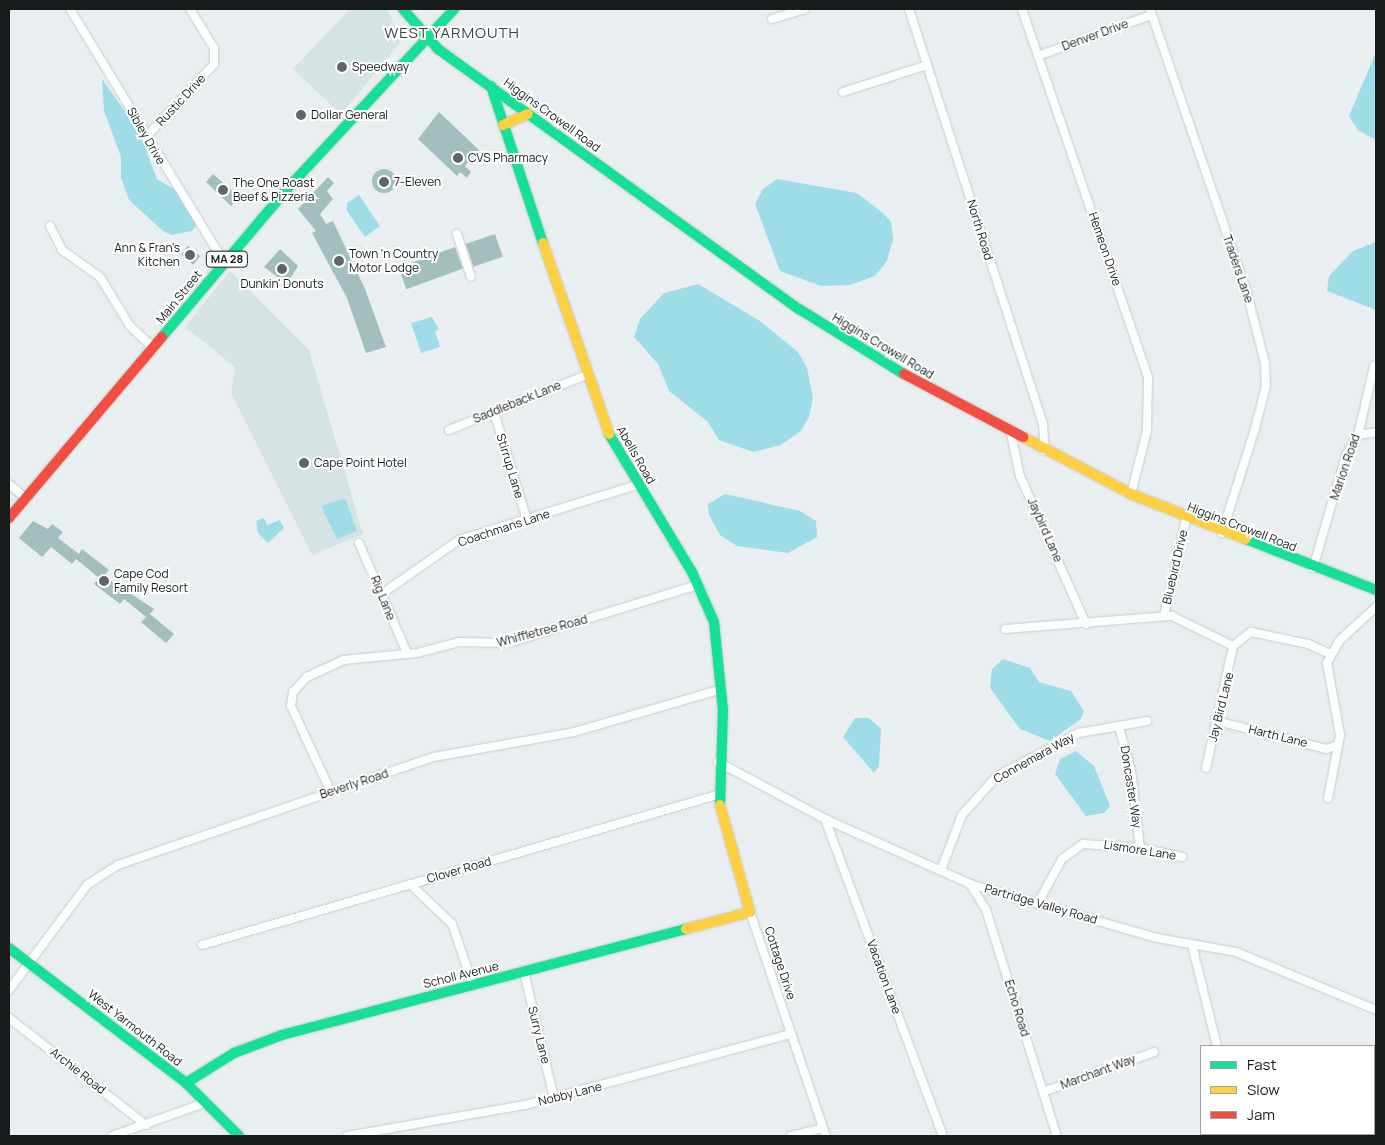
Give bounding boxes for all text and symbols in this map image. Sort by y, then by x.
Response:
street label: Denver Drive [1060,16,1130,54]
district label: WEST YARMOUTH [382,24,522,42]
place label: Speedway [352,60,409,74]
marker: Speedway [336,61,348,73]
street label: Rustic Drive [153,71,209,129]
street label: Higgins Crowell Road [501,75,603,155]
street label: Sibley Drive [124,105,168,167]
place label: Dollar General [311,108,388,122]
marker: Dollar General [295,109,307,121]
place label: CVS Pharmacy [468,151,548,165]
marker: CVS Pharmacy [452,152,464,164]
place label: 7-Eleven [394,175,441,189]
place label: The One Roast Beef & Pizzeria [233,176,314,204]
marker: 7-Eleven [378,176,390,188]
marker: The One Roast Beef & Pizzeria [217,184,229,196]
street label: North Road [964,198,996,262]
street label: Hemeon Drive [1086,210,1124,288]
street label: Traders Lane [1220,233,1256,305]
place label: Ann & Fran's Kitchen [114,241,180,269]
place label: Town 'n Country Motor Lodge [349,247,438,275]
marker: Ann & Fran's Kitchen [184,249,196,261]
road number: MA 28 [206,250,248,268]
marker: Town 'n Country Motor Lodge [333,255,345,267]
marker: Dunkin' Donuts [276,263,288,275]
street label: Main Street [153,267,205,327]
place label: Dunkin' Donuts [240,277,324,291]
street label: Higgins Crowell Road [830,310,936,382]
street label: Saddleback Lane [471,378,563,426]
street label: Abells Road [614,423,658,487]
street label: Stirrup Lane [493,432,527,500]
street label: Marion Road [1327,432,1363,502]
place label: Cape Point Hotel [314,456,407,470]
marker: Cape Point Hotel [298,457,310,469]
street label: Jaybird Lane [1024,496,1066,564]
street label: Higgins Crowell Road [1185,500,1299,554]
street label: Coachmans Lane [456,506,552,550]
street label: Bluebird Drive [1159,528,1191,606]
place label: Cape Cod Family Resort [114,567,188,595]
street label: Rig Lane [368,574,398,622]
marker: Cape Cod Family Resort [98,575,110,587]
street label: Whiffletree Road [495,612,589,650]
street label: Jay Bird Lane [1205,671,1237,743]
street label: Harth Lane [1247,722,1309,750]
street label: Connemara Way [991,730,1077,786]
street label: Doncaster Way [1117,745,1145,829]
street label: Beverly Road [318,766,390,802]
street label: Lismore Lane [1103,837,1177,863]
street label: Clover Road [425,854,493,886]
street label: Partridge Valley Road [983,881,1099,927]
street label: Cottage Drive [761,925,799,1001]
street label: Vacation Lane [864,938,904,1016]
street label: Scholl Avenue [422,959,500,991]
street label: Echo Road [1002,978,1032,1038]
street label: West Yarmouth Road [85,987,185,1069]
street label: Surry Lane [525,1005,553,1065]
street label: Archie Road [47,1045,109,1097]
legend [1200,1045,1375,1135]
street label: Marchant Way [1058,1052,1138,1092]
text: Fast [1247,1054,1276,1075]
street label: Nobby Lane [537,1079,603,1109]
text: Slow [1247,1079,1280,1100]
text: Jam [1247,1104,1275,1125]

